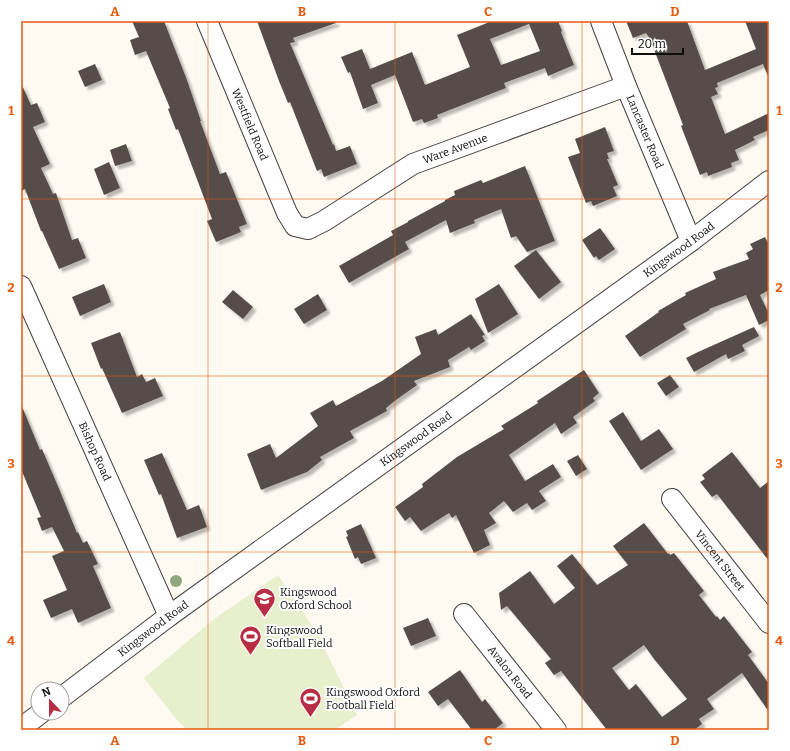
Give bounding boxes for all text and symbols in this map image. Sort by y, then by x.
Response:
text: A [110,4,120,19]
text: B [298,4,306,19]
text: C [484,4,492,19]
text: D [670,4,680,19]
scale bar [632,30,683,56]
text: 20 m [638,37,667,51]
street label: Westfield Road [229,86,271,163]
street label: Lancaster Road [624,93,666,171]
text: 1 [8,103,14,118]
text: 1 [776,103,782,118]
street label: Ware Avenue [421,131,489,166]
street label: Kingswood Road [641,219,717,280]
text: 2 [7,280,15,295]
text: 2 [775,280,783,295]
street label: Kingswood Road [377,408,454,469]
street label: Bishop Road [76,420,114,483]
text: 3 [7,456,15,471]
text: 3 [775,456,783,471]
street label: Vincent Street [692,528,748,593]
school or university icon: Kingswood Oxford School [251,585,277,618]
place label: Kingswood Oxford School [280,586,352,612]
street label: Kingswood Road [115,597,191,659]
sports icon: Kingswood Softball Field [237,623,263,656]
place label: Kingswood Softball Field [266,624,333,650]
text: 4 [7,633,15,648]
text: 4 [775,633,783,648]
street label: Avalon Road [485,643,535,701]
north arrow [30,681,70,721]
text: N [40,684,53,700]
sports icon: Kingswood Oxford Football Field [297,685,323,718]
place label: Kingswood Oxford Football Field [326,686,420,712]
text: A [110,733,120,748]
text: B [298,733,306,748]
text: C [484,733,492,748]
text: D [670,733,680,748]

